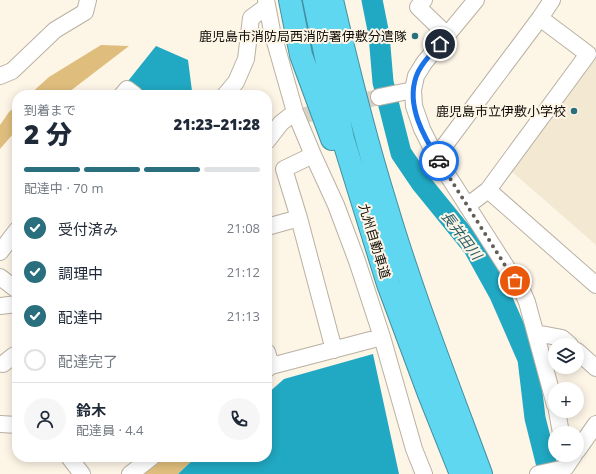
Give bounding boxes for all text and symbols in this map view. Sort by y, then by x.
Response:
place label: 鹿児島市消防局西消防署伊敷分遣隊 [199,27,407,45]
pin [423,27,457,61]
marker: 鹿児島市消防局西消防署伊敷分遣隊 [410,31,420,41]
icon: home [429,33,451,55]
text: 到着まで [24,101,76,119]
place label: 鹿児島市立伊敷小学校 [436,102,566,120]
marker: 鹿児島市立伊敷小学校 [569,106,579,116]
text: 21:23–21:28 [174,114,260,134]
text: 2 分 [24,116,72,152]
courier [419,141,459,181]
icon: car [428,150,450,172]
text: 配達中 · 70 m [24,179,103,197]
street label: 九州自動車道 [355,201,395,281]
water label: 長井田川 [438,207,488,265]
icon: check [24,217,46,239]
text: 受付済み [58,219,118,239]
text: 21:08 [227,219,260,237]
icon: check [24,261,46,283]
text: 調理中 [58,263,103,283]
text: 21:12 [227,263,260,281]
pin [498,264,532,298]
icon: bag [504,270,526,292]
icon: check [24,305,46,327]
text: 配達中 [58,307,103,327]
text: 21:13 [227,307,260,325]
map controls [548,338,584,462]
button: layers [548,338,584,374]
text: 配達完了 [58,351,118,371]
button: + [548,382,584,418]
button: person [24,398,66,440]
button: phone [218,398,260,440]
text: 鈴木 [76,400,106,420]
text: 配達員 · 4.4 [76,421,143,439]
button: − [548,426,584,462]

